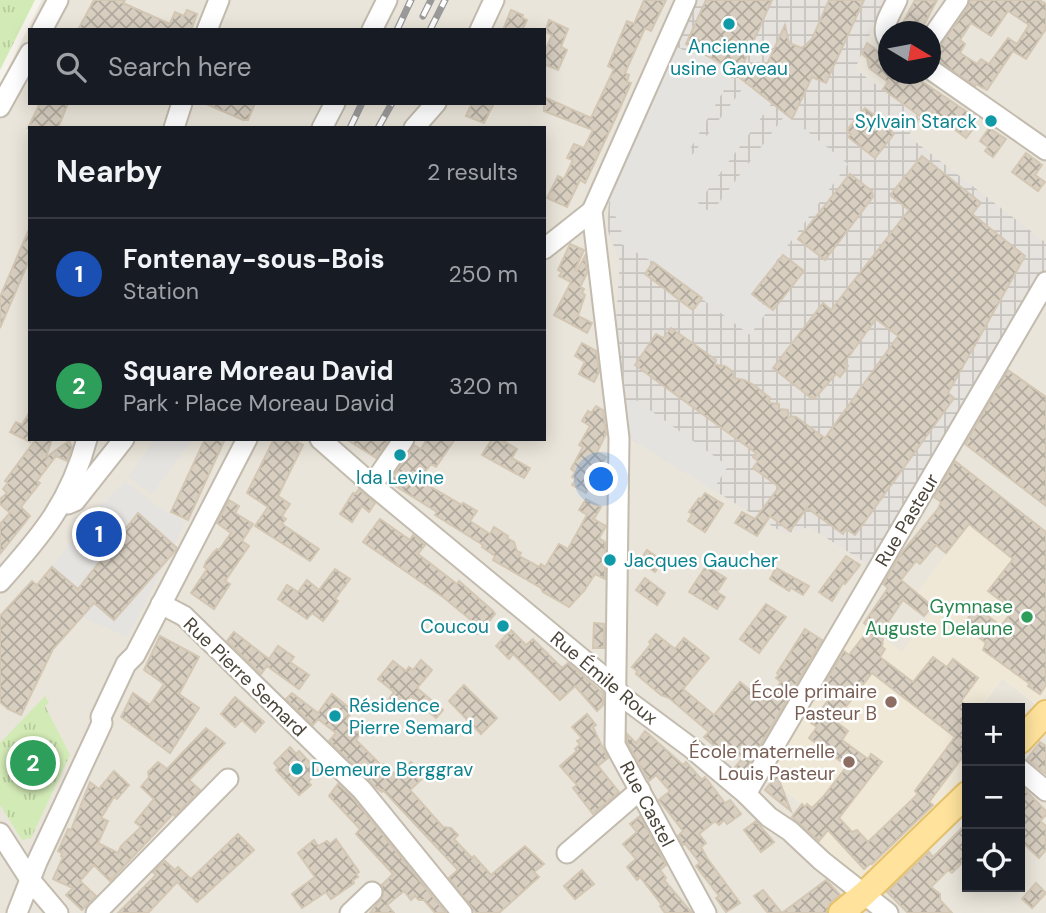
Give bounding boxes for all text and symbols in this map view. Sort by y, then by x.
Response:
marker: Ancienne usine Gaveau [721,16,737,32]
north arrow [878,21,941,84]
search box [28,28,546,105]
place label: Ancienne usine Gaveau [670,34,788,81]
icon: search [52,48,90,86]
text: Search here [108,50,251,84]
place label: Sylvain Starck [855,109,977,134]
marker: Sylvain Starck [983,113,999,129]
text: Nearby [56,152,162,191]
text: 2 results [427,157,518,187]
text: Fontenay-sous-Bois [123,242,385,276]
text: 1 [75,259,83,289]
text: 250 m [448,259,518,289]
text: Station [123,276,199,306]
text: Square Moreau David [123,354,394,388]
text: 2 [72,371,86,401]
text: 320 m [449,371,518,401]
text: Park · Place Moreau David [123,388,394,418]
marker: Ida Levine [392,447,408,463]
your location [584,462,618,496]
place label: Ida Levine [356,465,444,490]
street label: Rue Pasteur [870,469,944,571]
pin: 1 [76,508,122,560]
place label: Jacques Gaucher [624,548,778,573]
marker: Jacques Gaucher [602,552,618,568]
place label: Gymnase Auguste Delaune [865,594,1013,641]
marker: Gymnase Auguste Delaune [1019,609,1035,625]
street label: Rue Pierre Semard [178,612,312,742]
place label: Coucou [420,614,489,639]
marker: Coucou [495,618,511,634]
street label: Rue Émile Roux [545,626,663,731]
place label: École primaire Pasteur B [751,679,877,726]
place label: Résidence Pierre Semard [349,693,473,740]
marker: École primaire Pasteur B [883,694,899,710]
map controls [962,703,1025,892]
button: + [962,703,1025,766]
marker: Résidence Pierre Semard [327,708,343,724]
pin: 2 [10,737,56,789]
place label: École maternelle Louis Pasteur [689,739,835,786]
marker: École maternelle Louis Pasteur [841,754,857,770]
place label: Demeure Berggrav [311,757,473,782]
street label: Rue Castel [614,757,680,851]
marker: Demeure Berggrav [289,761,305,777]
button: − [962,766,1025,829]
button: locate [962,829,1025,892]

